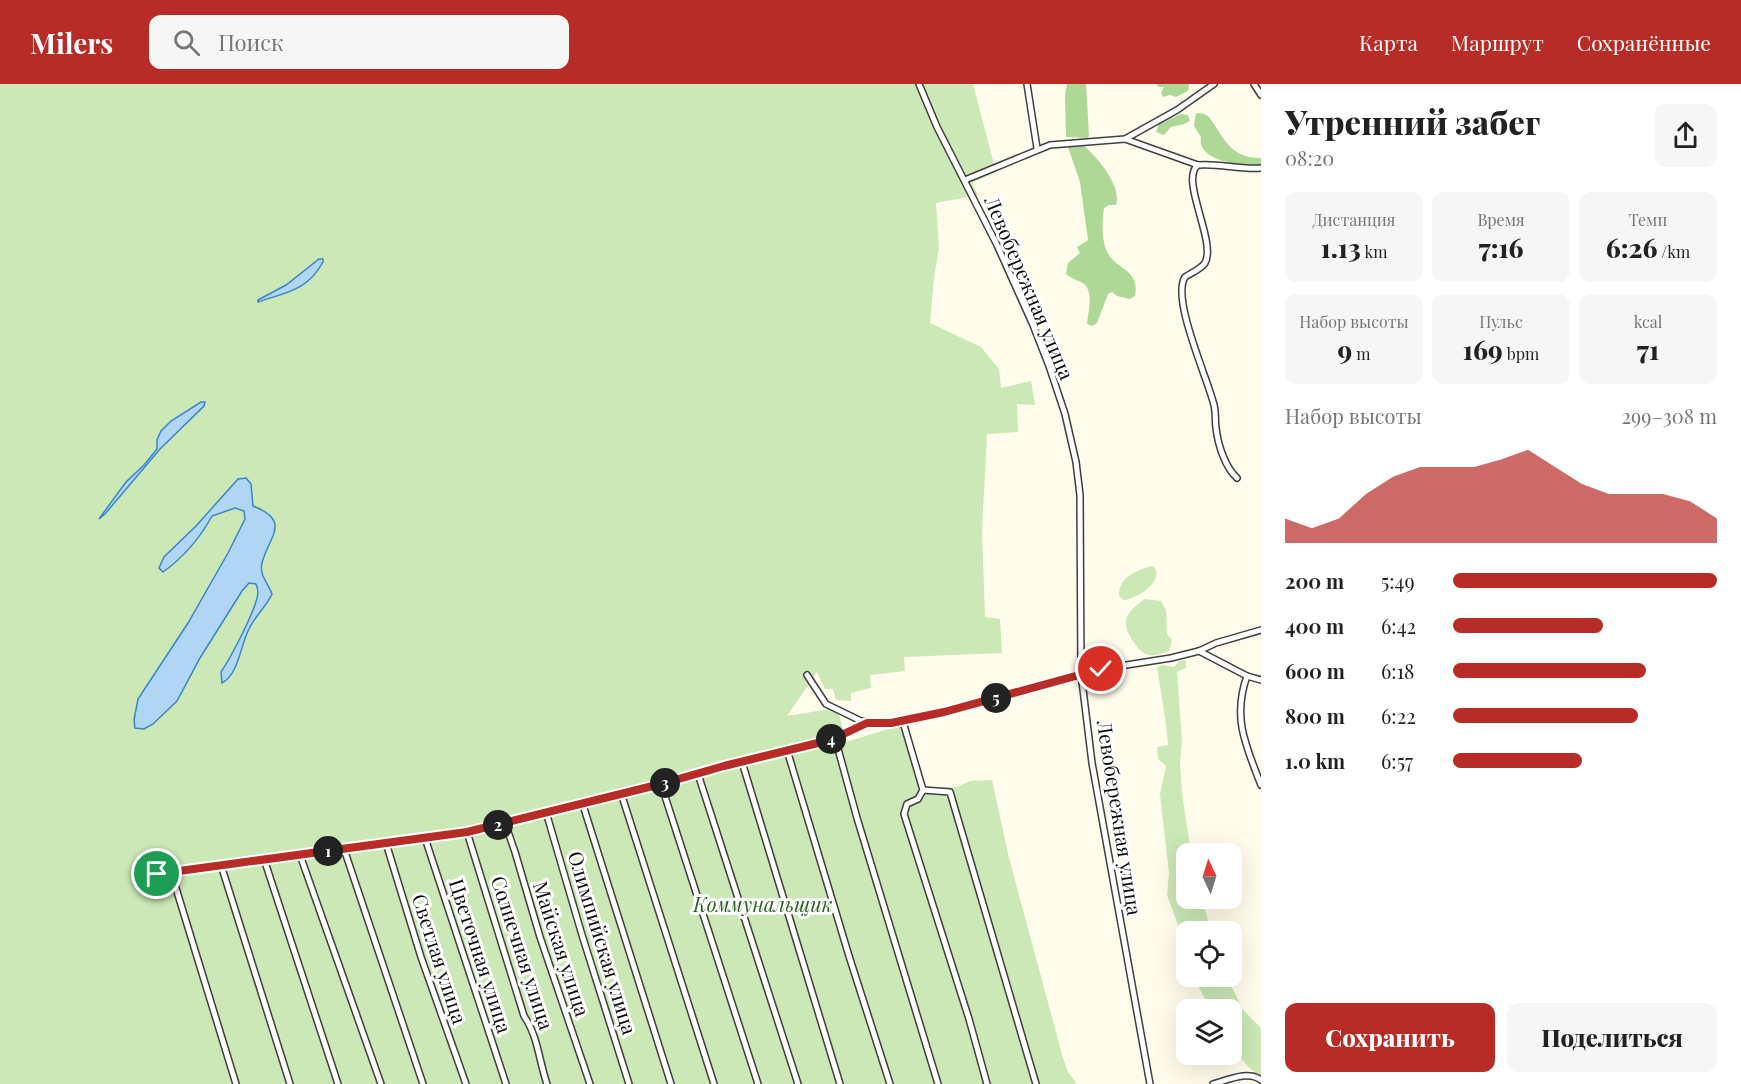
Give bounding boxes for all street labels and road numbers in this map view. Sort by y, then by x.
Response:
street label: Левобережная улица [979,191,1081,383]
street label: Левобережная улица [1092,717,1149,917]
street label: Олимпийская улица [563,848,644,1038]
street label: Солнечная улица [486,872,561,1033]
street label: Цветочная улица [444,875,519,1036]
street label: Майская улица [528,877,597,1020]
street label: Светлая улица [407,890,474,1027]

